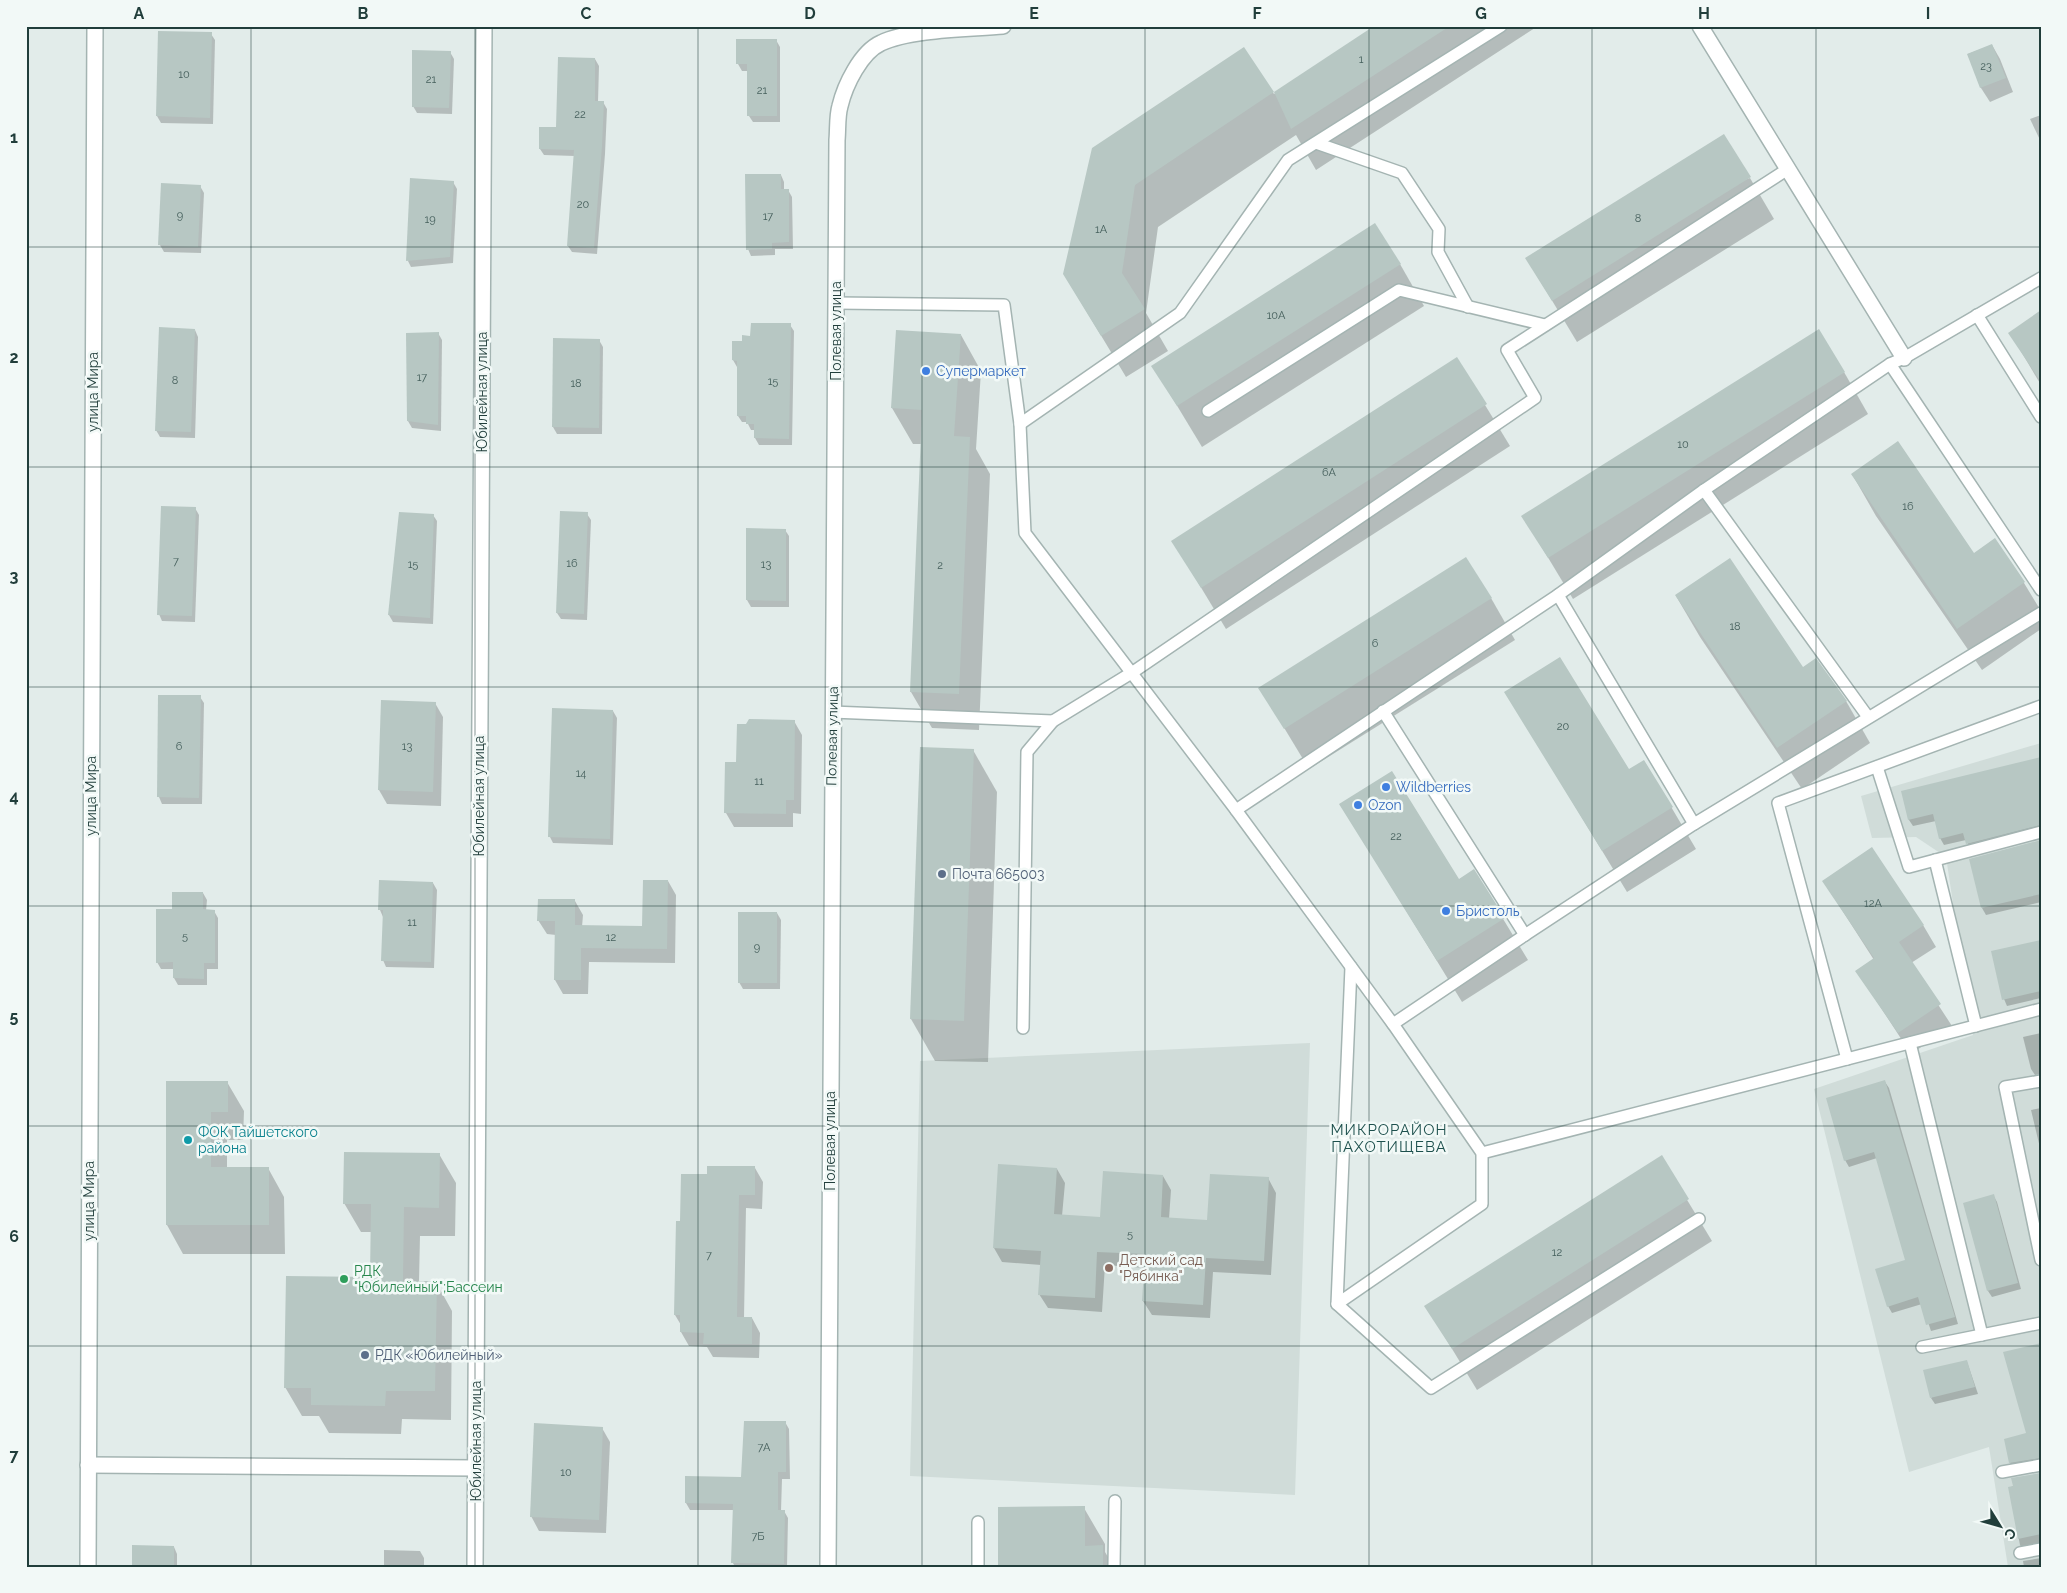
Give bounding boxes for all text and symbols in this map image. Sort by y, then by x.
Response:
text: A [134,4,145,23]
text: B [358,4,369,23]
text: C [581,4,592,23]
text: D [804,4,816,23]
text: E [1029,4,1039,23]
text: F [1252,4,1262,23]
text: G [1475,4,1487,23]
text: H [1698,4,1710,23]
text: I [1926,4,1930,23]
house number: 1 [1359,53,1364,66]
house number: 23 [1980,60,1992,73]
house number: 10 [178,68,190,81]
house number: 21 [426,73,437,86]
house number: 21 [757,84,768,97]
house number: 22 [574,108,586,121]
text: 1 [10,128,18,147]
house number: 20 [577,198,589,211]
house number: 9 [177,209,183,222]
house number: 17 [763,210,773,223]
house number: 8 [1635,212,1641,225]
house number: 19 [424,213,436,226]
house number: 1А [1095,223,1108,236]
street label: Полевая улица [828,281,844,381]
house number: 10А [1267,309,1286,322]
street label: Юбилейная улица [474,332,490,452]
text: 2 [9,348,19,367]
street label: улица Мира [85,352,101,432]
place label: Супермаркет [936,363,1026,379]
marker: Супермаркет [920,365,932,377]
house number: 17 [417,371,427,384]
house number: 8 [172,374,178,387]
house number: 15 [768,375,778,388]
house number: 18 [570,377,582,390]
house number: 10 [1677,438,1689,451]
house number: 6А [1322,466,1337,479]
house number: 16 [1902,500,1914,513]
house number: 7 [173,555,179,568]
house number: 16 [566,557,578,570]
house number: 15 [408,558,418,571]
house number: 13 [761,558,771,571]
house number: 2 [937,559,943,572]
text: 3 [10,567,19,586]
house number: 18 [1729,620,1741,633]
house number: 6 [1372,637,1379,650]
street label: Полевая улица [823,686,841,786]
house number: 20 [1557,720,1569,733]
street label: Юбилейная улица [471,736,487,856]
house number: 6 [176,740,183,753]
house number: 13 [402,740,412,753]
street label: улица Мира [83,756,99,836]
house number: 14 [576,767,586,780]
house number: 11 [754,775,764,788]
place label: Wildberries [1396,779,1471,795]
marker: Wildberries [1380,781,1392,793]
text: 4 [9,787,19,806]
place label: Ozon [1368,797,1402,813]
marker: Ozon [1352,799,1364,811]
house number: 22 [1390,830,1402,843]
place label: Почта 665003 [952,866,1045,882]
marker: Почта 665003 [936,868,948,880]
house number: 12А [1864,897,1883,910]
place label: Бристоль [1456,903,1520,919]
marker: Бристоль [1440,905,1452,917]
house number: 11 [407,916,417,929]
house number: 5 [182,930,188,943]
house number: 12 [606,931,616,944]
house number: 9 [754,941,760,954]
text: 5 [10,1007,19,1026]
street label: Полевая улица [822,1091,838,1191]
district label: МИКРОРАЙОН ПАХОТИЩЕВА [1330,1121,1448,1156]
place label: ФОК Тайшетского района [198,1124,318,1156]
marker: ФОК Тайшетского района [182,1134,194,1146]
street label: улица Мира [81,1161,97,1241]
text: 6 [9,1227,19,1246]
house number: 5 [1127,1228,1133,1241]
house number: 12 [1552,1246,1562,1259]
house number: 7 [706,1249,712,1262]
place label: Детский сад "Рябинка" [1119,1252,1203,1284]
marker: Детский сад "Рябинка" [1103,1262,1115,1274]
place label: РДК "Юбилейный";Бассеин [354,1263,503,1295]
marker: РДК "Юбилейный";Бассеин [338,1273,350,1285]
place label: РДК «Юбилейный» [375,1347,503,1363]
marker: РДК «Юбилейный» [359,1349,371,1361]
street label: Юбилейная улица [468,1381,484,1501]
house number: 7А [758,1441,771,1454]
text: 7 [10,1446,19,1465]
house number: 10 [560,1466,572,1479]
north arrow [1974,1500,2024,1550]
text: С [2001,1525,2020,1543]
house number: 7Б [751,1530,765,1543]

